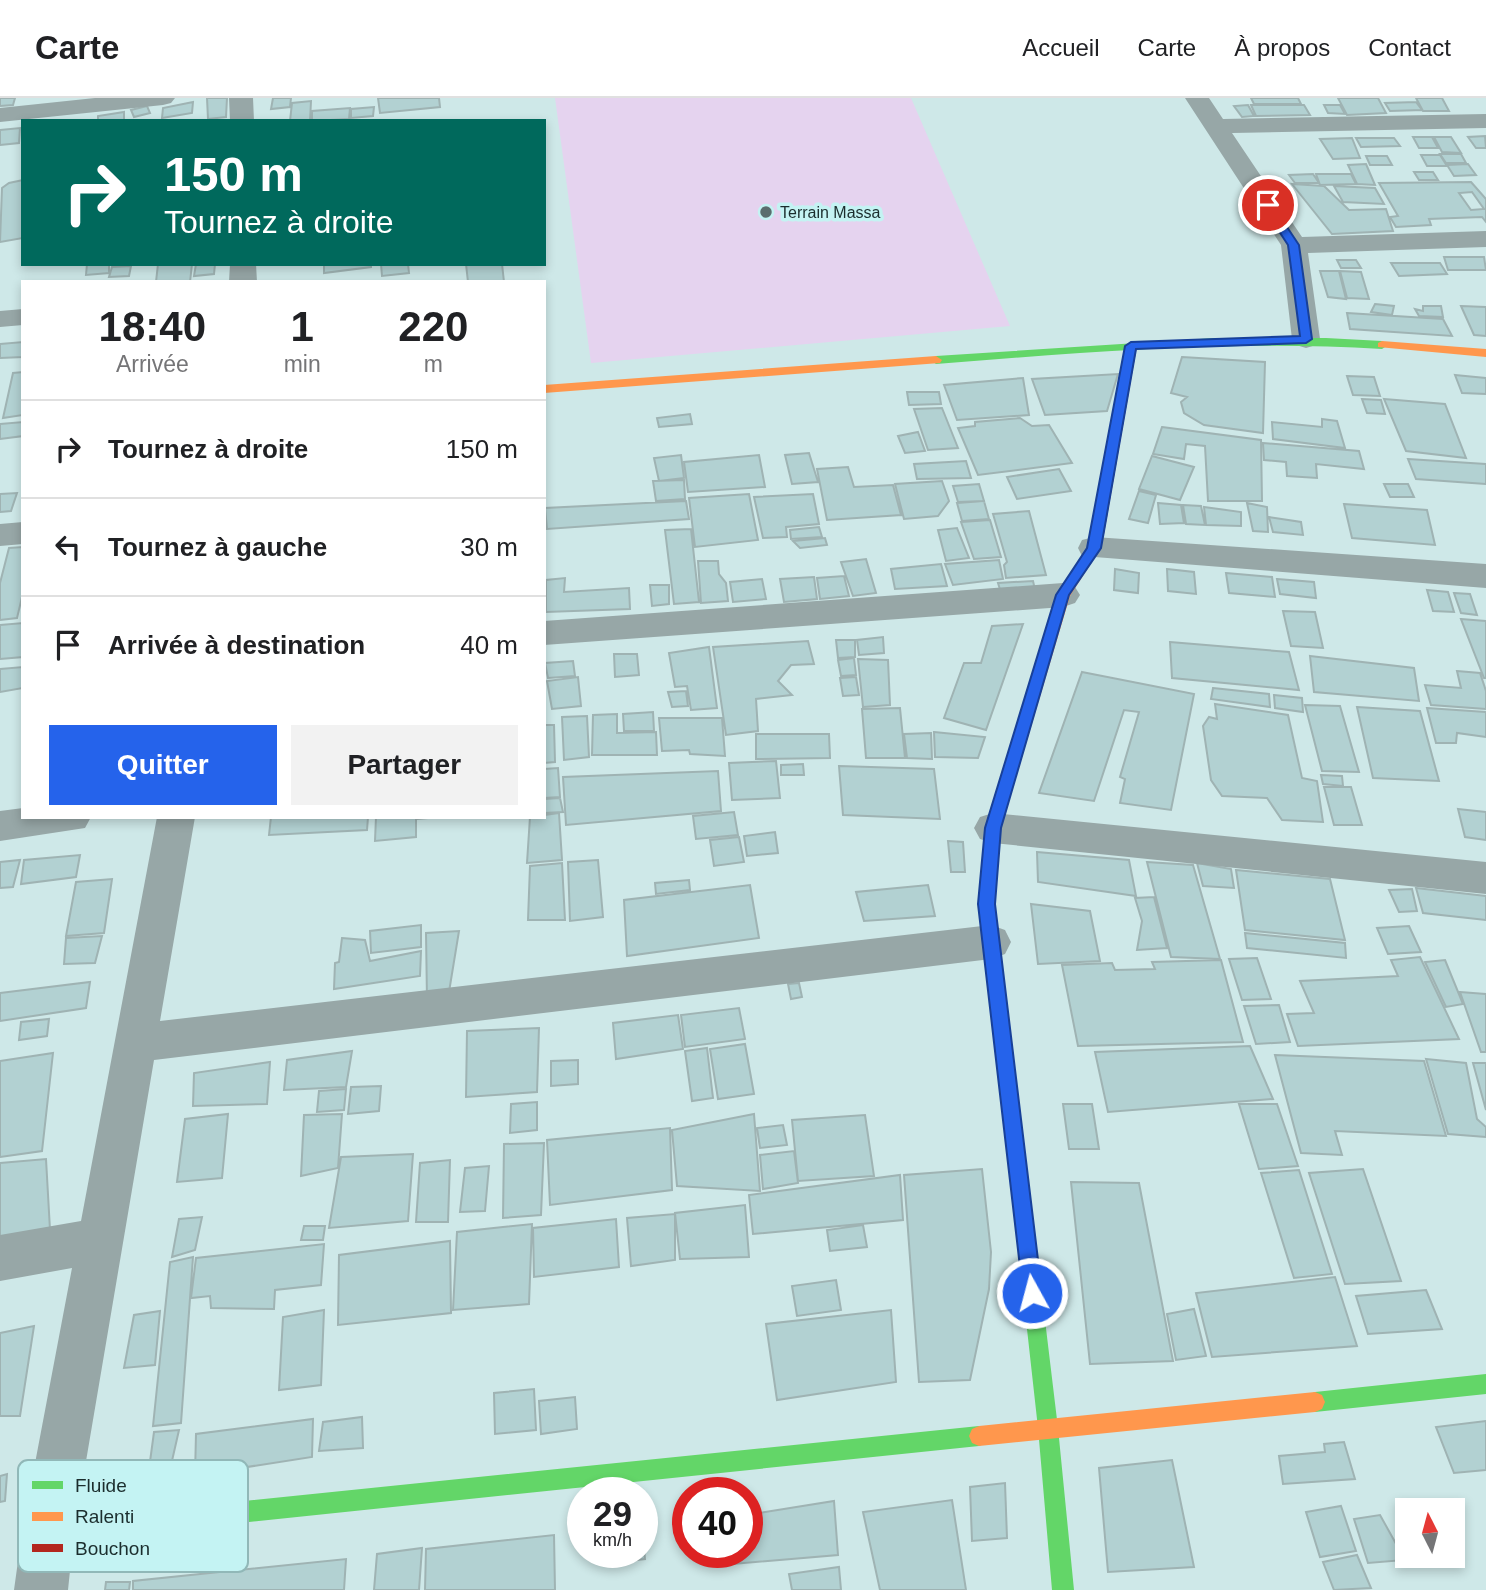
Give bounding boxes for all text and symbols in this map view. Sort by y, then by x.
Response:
text: Carte [35,29,119,66]
text: Accueil [1022,34,1100,61]
text: Carte [1138,34,1196,61]
text: À propos [1234,34,1330,61]
text: Contact [1368,34,1451,61]
icon: right [49,147,140,238]
text: 150 m [164,147,303,201]
pin [1238,175,1298,235]
icon: arrive [1249,186,1287,224]
text: Tournez à droite [164,204,393,240]
marker: Terrain Massa [758,204,774,220]
place label: Terrain Massa [780,204,881,221]
text: 18:40 [99,303,206,350]
text: 1 [290,303,314,350]
text: 220 [398,303,468,350]
text: Arrivée [116,351,189,377]
text: min [284,351,321,377]
text: m [424,351,443,377]
icon: right [49,430,87,468]
text: Tournez à droite [108,434,308,464]
text: 150 m [446,434,518,464]
icon: left [49,528,87,566]
text: Tournez à gauche [108,532,327,562]
text: 30 m [460,532,518,562]
icon: arrive [49,626,87,664]
text: Arrivée à destination [108,630,365,660]
text: 40 m [460,630,518,660]
button: Quitter [49,725,277,805]
button: Partager [291,725,518,805]
position arrow [995,1256,1069,1330]
legend [18,1460,248,1572]
text: Fluide [75,1475,127,1496]
speed limit sign: 40 [672,1477,763,1568]
text: 29 [593,1494,632,1533]
north arrow [1395,1498,1465,1568]
map controls [1395,1498,1465,1568]
text: Ralenti [75,1506,134,1527]
text: km/h [593,1530,632,1550]
text: Bouchon [75,1538,150,1559]

